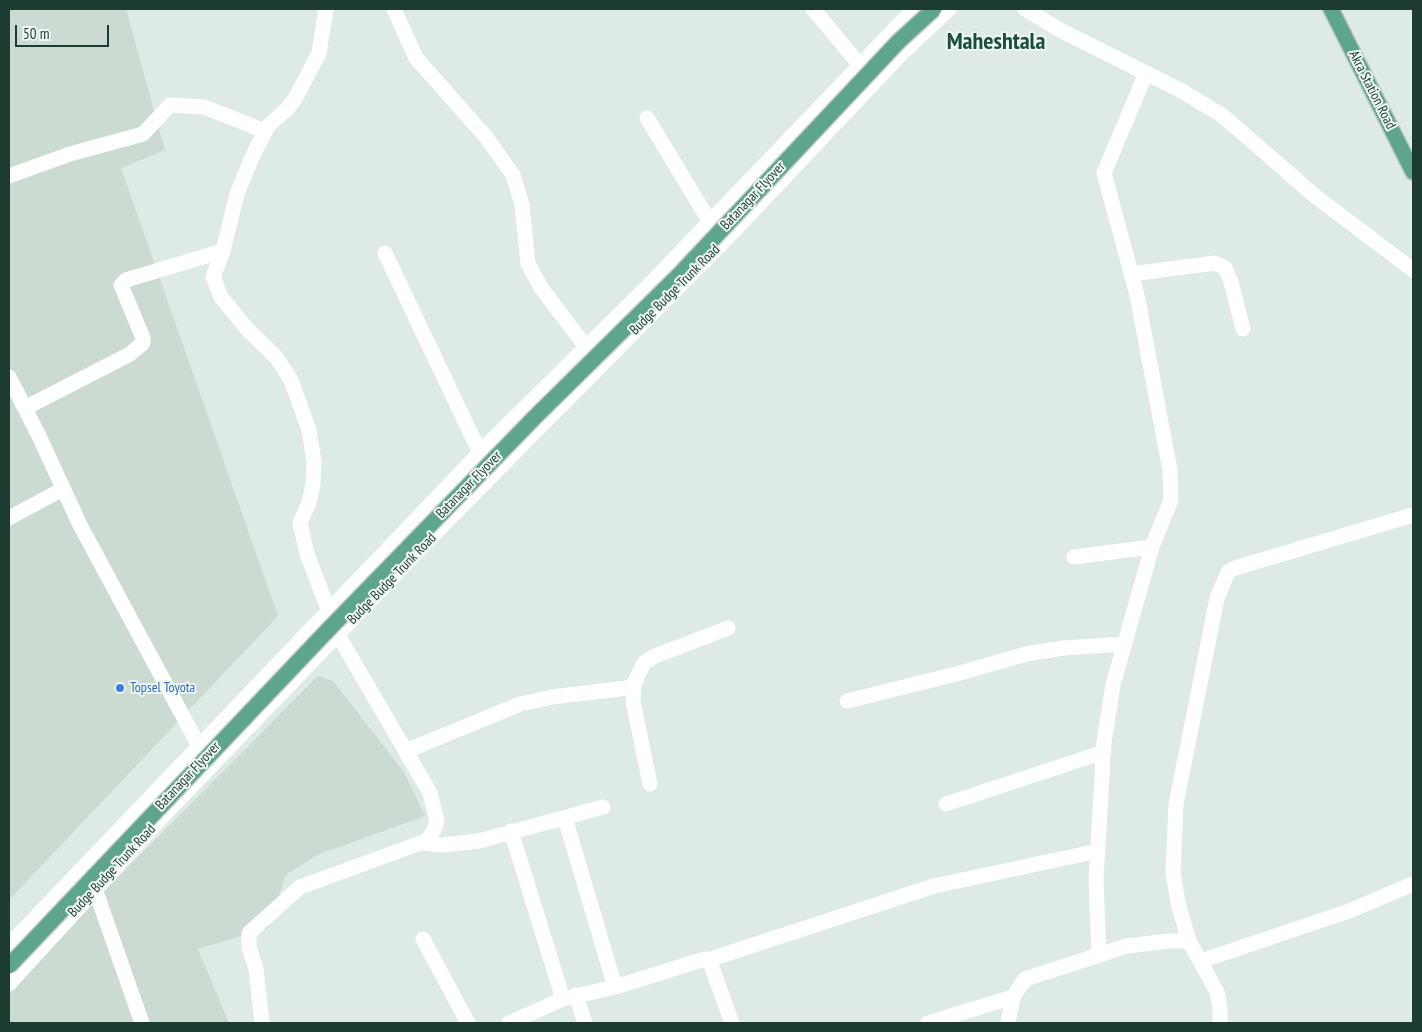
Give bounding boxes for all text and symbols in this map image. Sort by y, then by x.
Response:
scale bar [18,15,111,47]
text: 50 m [23,24,49,43]
district label: Maheshtala [947,28,1045,56]
street label: Akra Station Road [1345,48,1399,132]
street label: Batanagar Flyover [717,158,789,234]
street label: Budge Budge Trunk Road [626,241,724,339]
street label: Batanagar Flyover [433,448,505,522]
street label: Budge Budge Trunk Road [344,530,440,628]
place label: Topsel Toyota [130,680,195,696]
marker: Topsel Toyota [114,682,126,694]
street label: Batanagar Flyover [152,738,224,814]
street label: Budge Budge Trunk Road [65,821,159,921]

